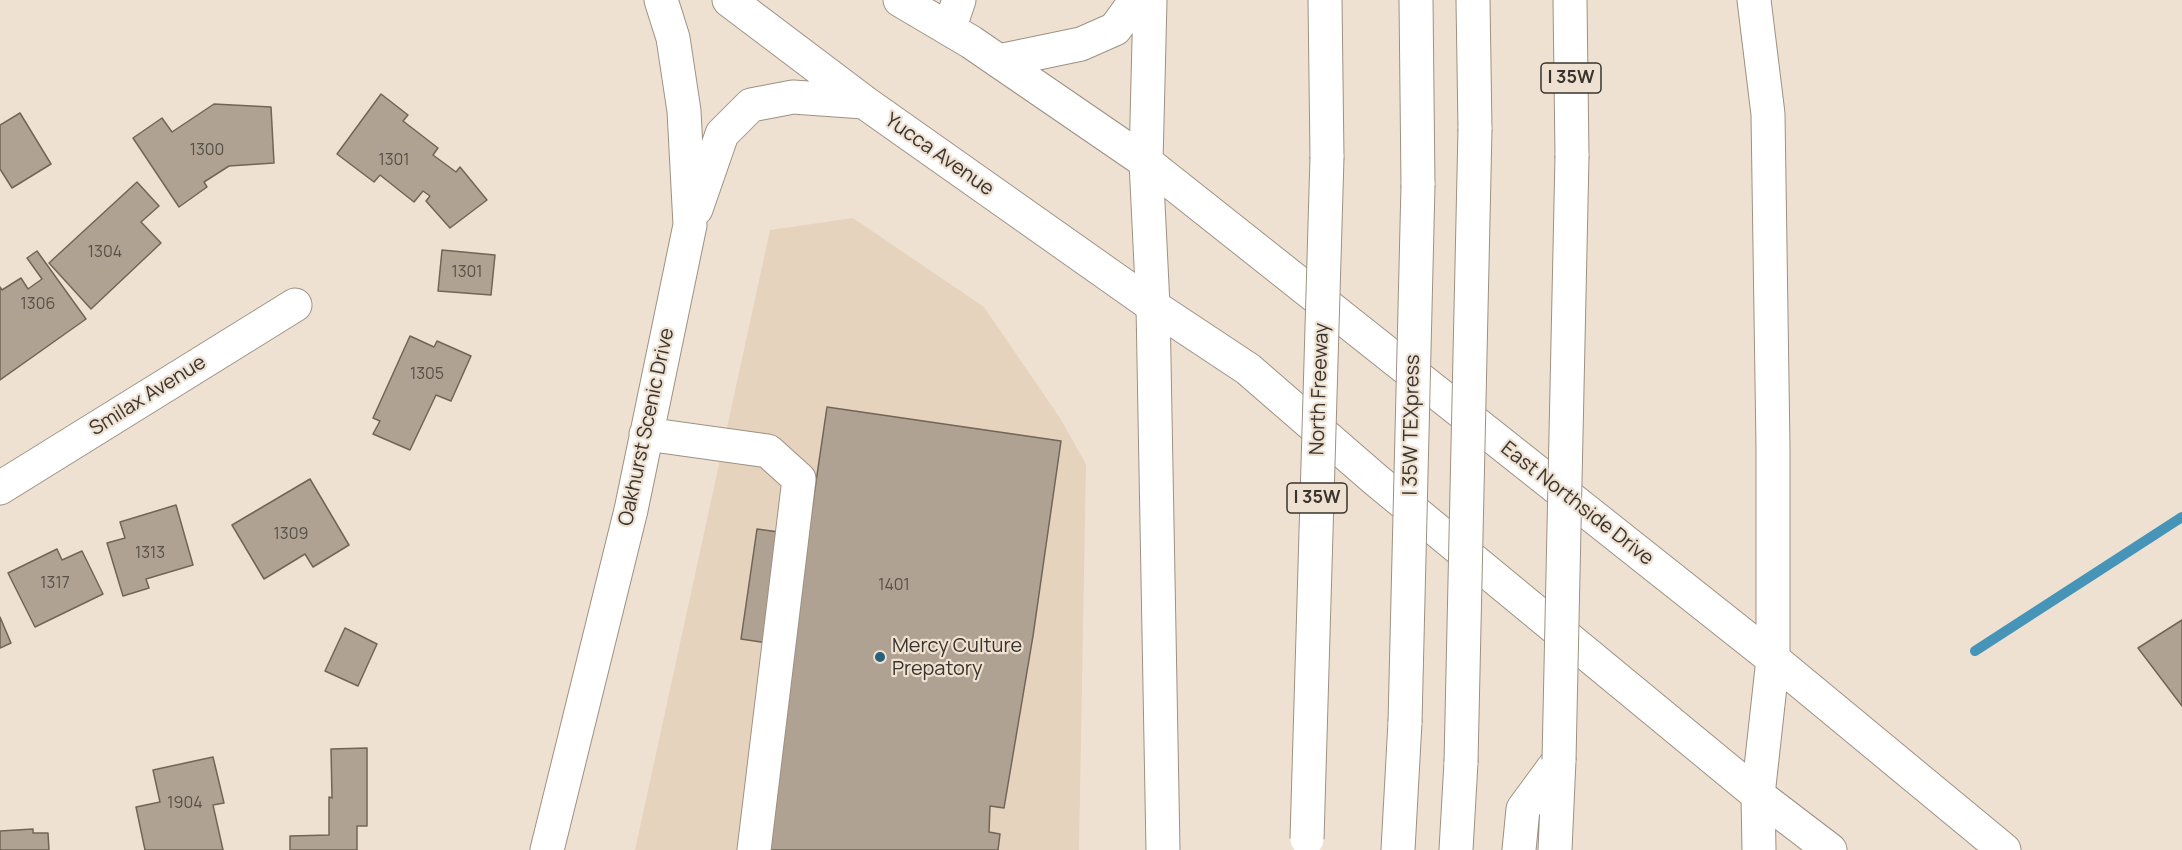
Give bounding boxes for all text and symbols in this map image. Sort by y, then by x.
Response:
road number: I 35W [1541,63,1601,93]
street label: Yucca Avenue [880,109,998,201]
house number: 1300 [190,141,224,161]
house number: 1301 [378,151,410,171]
house number: 1304 [88,243,122,263]
house number: 1301 [451,263,483,283]
house number: 1306 [21,295,55,315]
street label: North Freeway [1306,322,1334,456]
street label: Oakhurst Scenic Drive [614,326,680,528]
street label: Smilax Avenue [85,351,211,441]
street label: I 35W TEXpress [1399,354,1425,496]
house number: 1305 [410,365,444,385]
street label: East Northside Drive [1496,437,1658,571]
road number: I 35W [1287,483,1347,513]
house number: 1309 [274,525,308,545]
house number: 1313 [135,544,165,564]
house number: 1317 [40,574,70,594]
house number: 1401 [878,576,910,596]
place label: Mercy Culture Prepatory [892,634,1022,681]
marker: Mercy Culture Prepatory [873,650,887,664]
house number: 1904 [167,794,203,814]

